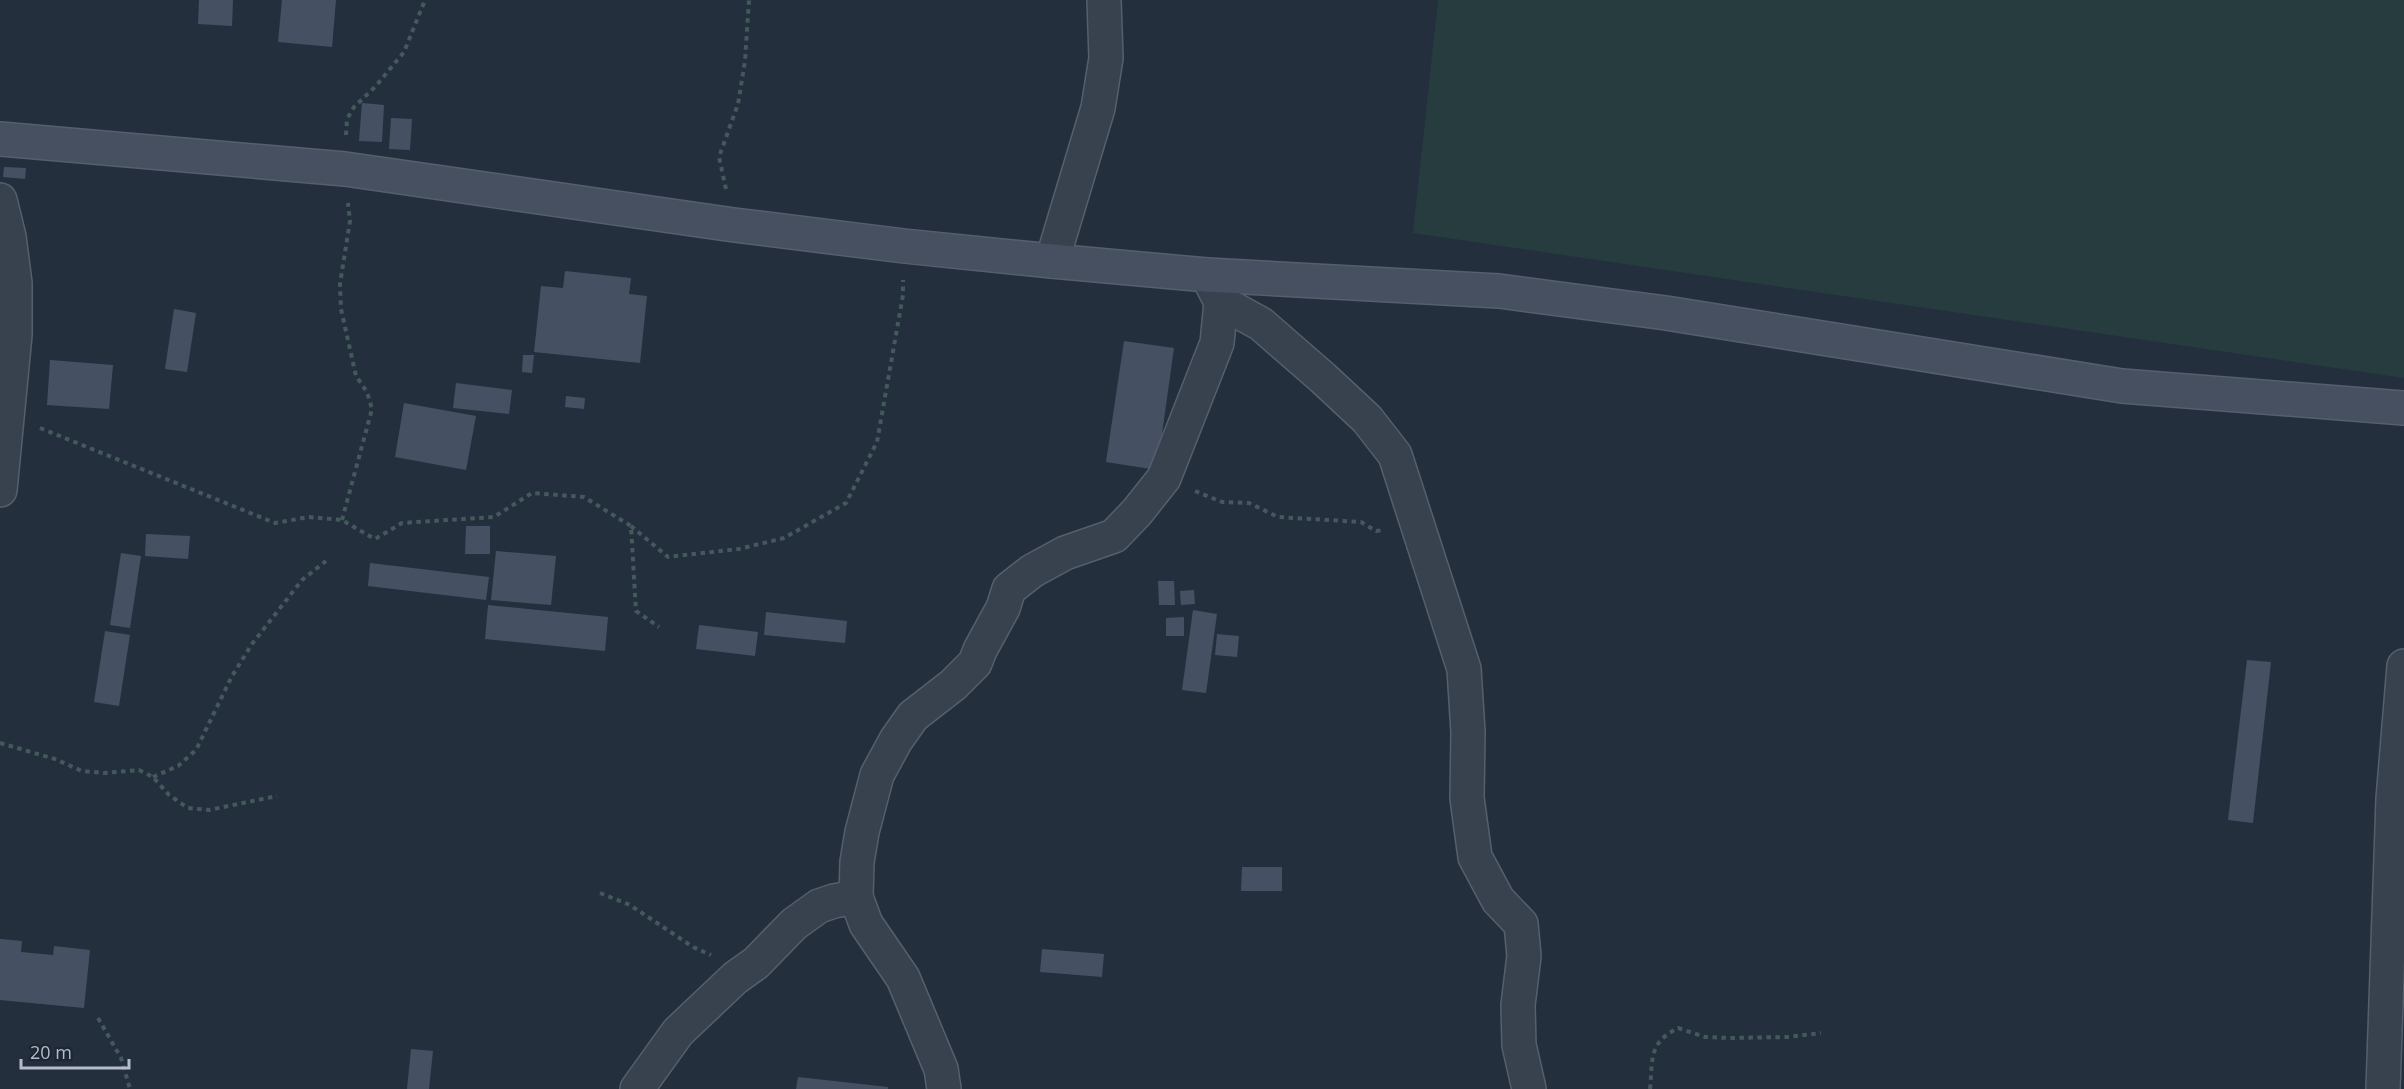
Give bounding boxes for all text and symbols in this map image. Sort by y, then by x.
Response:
scale bar [21,1032,129,1070]
text: 20 m [30,1040,72,1064]

